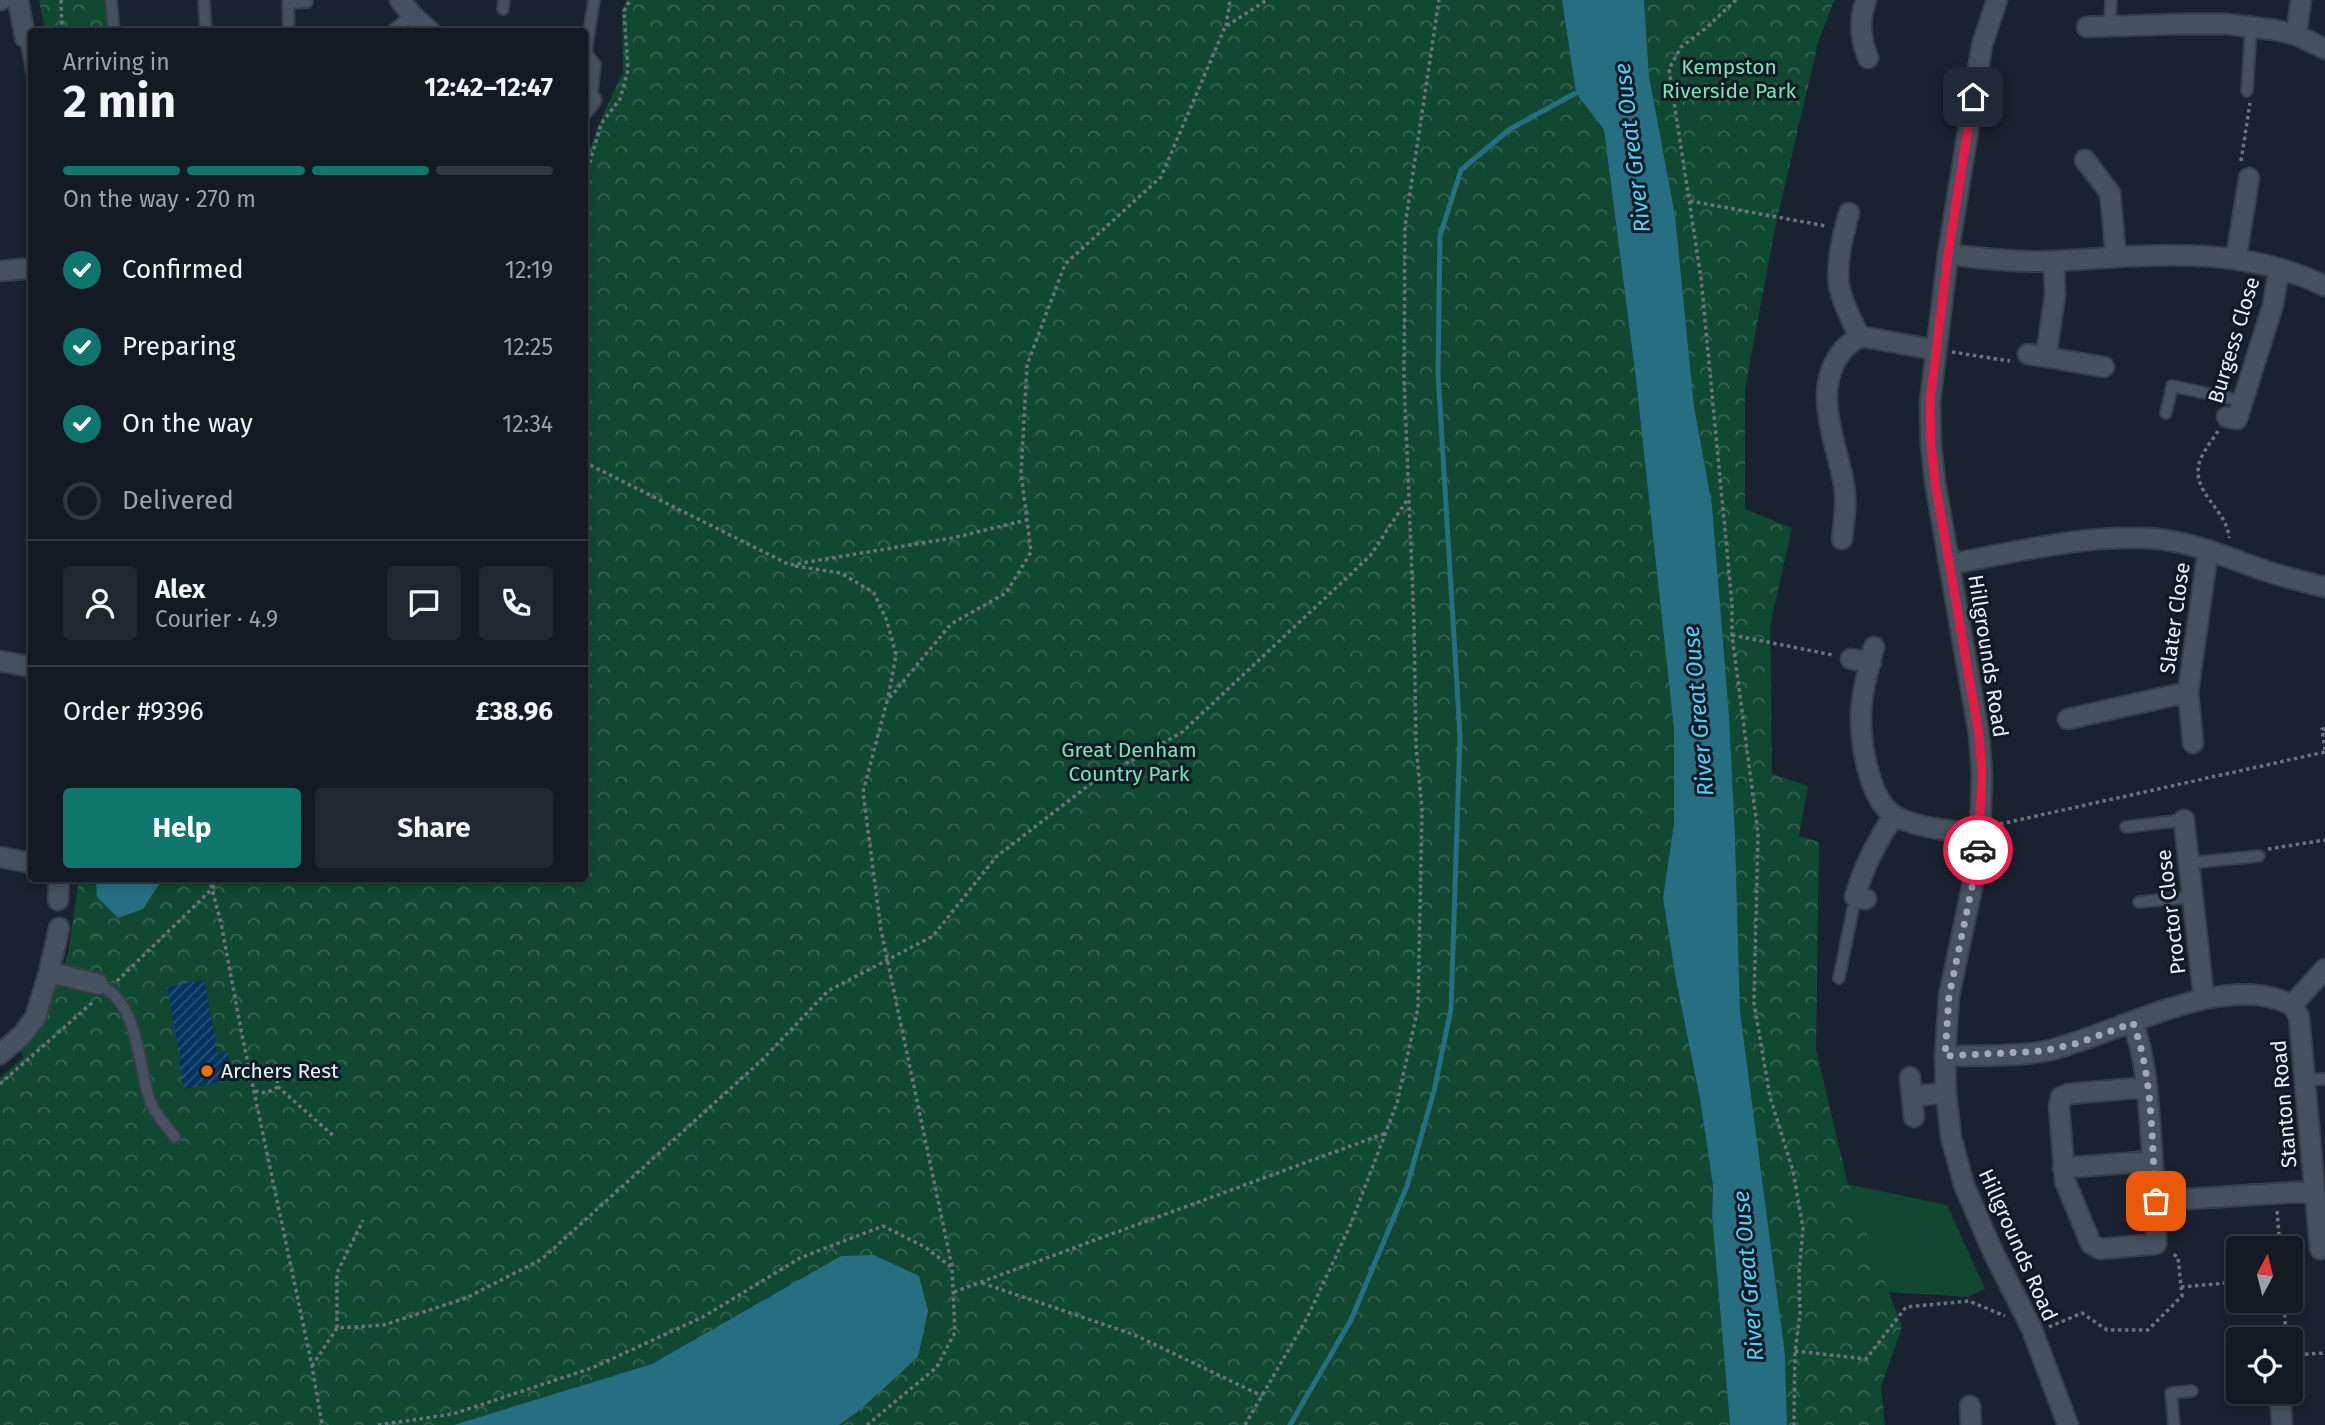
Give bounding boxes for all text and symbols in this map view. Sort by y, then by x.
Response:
text: Arriving in [63,48,170,76]
park label: Kempston Riverside Park [1662,54,1797,104]
water label: River Great Ouse [1608,61,1656,234]
pin [1943,67,2003,127]
text: 12:42–12:47 [424,72,553,103]
text: 2 min [63,74,176,129]
icon: home [1954,78,1992,116]
text: On the way · 270 m [63,185,256,213]
icon: check [63,251,101,289]
text: Confirmed [122,254,243,285]
text: 12:19 [505,256,553,284]
street label: Burgess Close [2202,274,2266,406]
icon: check [63,328,101,366]
text: Preparing [122,331,235,362]
text: 12:25 [503,333,553,361]
icon: check [63,405,101,443]
text: On the way [122,408,253,439]
text: 12:34 [502,410,553,438]
text: Delivered [122,485,234,516]
street label: Slater Close [2154,561,2196,675]
button: person [63,566,137,640]
button: chat [387,566,461,640]
button: phone [479,566,553,640]
street label: Hillgrounds Road [1962,573,2014,739]
text: Alex [155,574,205,605]
text: Courier · 4.9 [155,605,278,633]
water label: River Great Ouse [1677,625,1719,797]
text: Order #9396 [63,696,204,727]
text: £38.96 [475,696,553,727]
park label: Great Denham Country Park [1061,737,1197,787]
button: Help [63,788,301,868]
button: Share [315,788,553,868]
courier [1943,815,2013,885]
icon: car [1959,831,1997,869]
street label: Proctor Close [2150,848,2192,976]
street label: Stanton Road [2265,1039,2303,1169]
place label: Archers Rest [221,1058,339,1084]
marker: Archers Rest [199,1063,215,1079]
street label: Hillgrounds Road [1973,1165,2063,1325]
pin [2126,1171,2186,1231]
icon: bag [2137,1182,2175,1220]
water label: River Great Ouse [1727,1190,1769,1362]
north arrow [2226,1236,2303,1312]
map controls [2226,1236,2303,1404]
button: locate [2226,1327,2303,1404]

